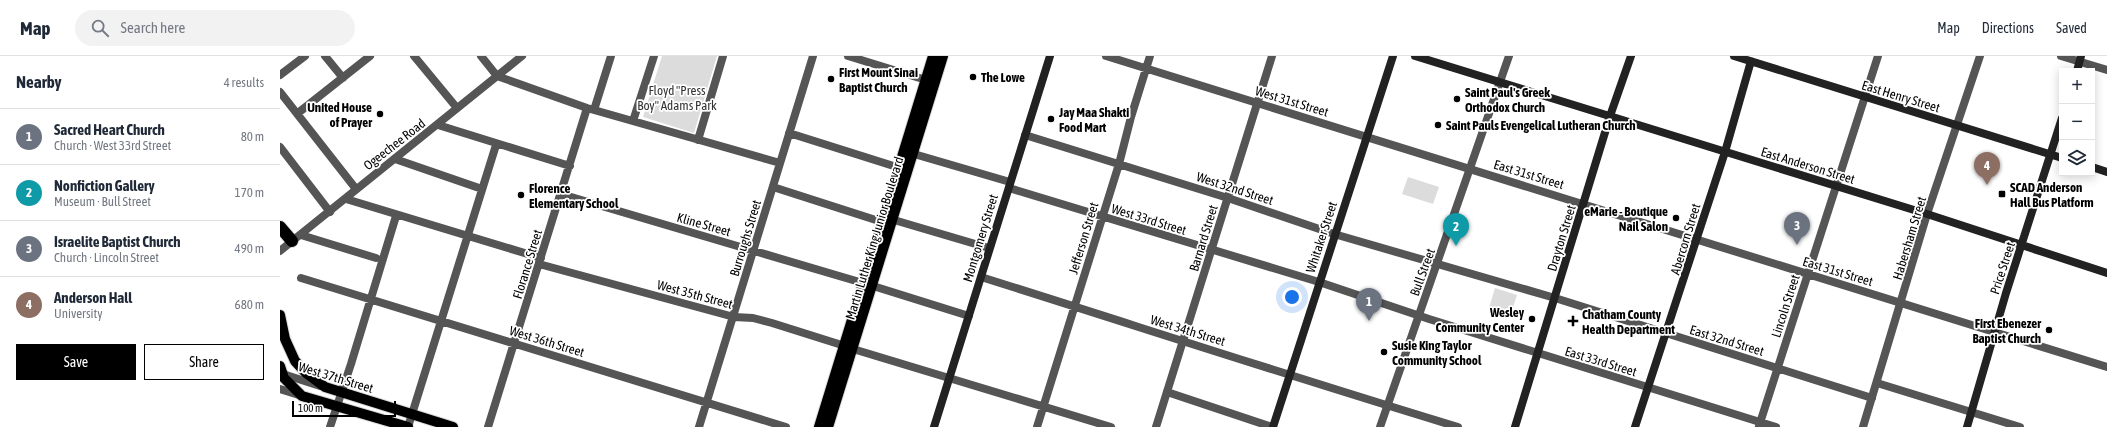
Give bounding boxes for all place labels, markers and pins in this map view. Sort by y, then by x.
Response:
place label: First Mount Sinai Baptist Church [839,65,918,95]
place label: The Lowe [981,70,1025,85]
marker: The Lowe [968,72,978,82]
marker: First Mount Sinai Baptist Church [826,74,836,84]
place label: Saint Paul's Greek Orthodox Church [1465,85,1550,115]
marker: Saint Paul's Greek Orthodox Church [1452,94,1462,104]
place label: United House of Prayer [307,100,373,130]
place label: Jay Maa Shakti Food Mart [1058,105,1129,135]
marker: United House of Prayer [375,109,385,119]
marker: Jay Maa Shakti Food Mart [1046,114,1056,124]
place label: Saint Pauls Evengelical Lutheran Church [1446,118,1636,133]
marker: Saint Pauls Evengelical Lutheran Church [1433,120,1443,130]
pin: 4 [1974,152,2000,185]
place label: SCAD Anderson Hall Bus Platform [2010,180,2094,210]
place label: Florence Elementary School [529,181,619,211]
marker: SCAD Anderson Hall Bus Platform [1997,189,2007,199]
marker: Florence Elementary School [516,190,526,200]
place label: eMarie - Boutique Nail Salon [1584,204,1668,234]
pin: 3 [1784,212,1810,245]
pin: 2 [1443,213,1469,246]
marker: eMarie - Boutique Nail Salon [1671,213,1681,223]
pin: 1 [1356,288,1382,321]
place label: Wesley Community Center [1435,305,1525,335]
place label: Chatham County Health Department [1582,307,1675,337]
marker: Wesley Community Center [1527,314,1537,324]
marker: Chatham County Health Department [1567,315,1579,327]
place label: First Ebenezer Baptist Church [1972,316,2042,346]
marker: First Ebenezer Baptist Church [2044,325,2054,335]
place label: Susie King Taylor Community School [1392,338,1482,368]
marker: Susie King Taylor Community School [1379,347,1389,357]

